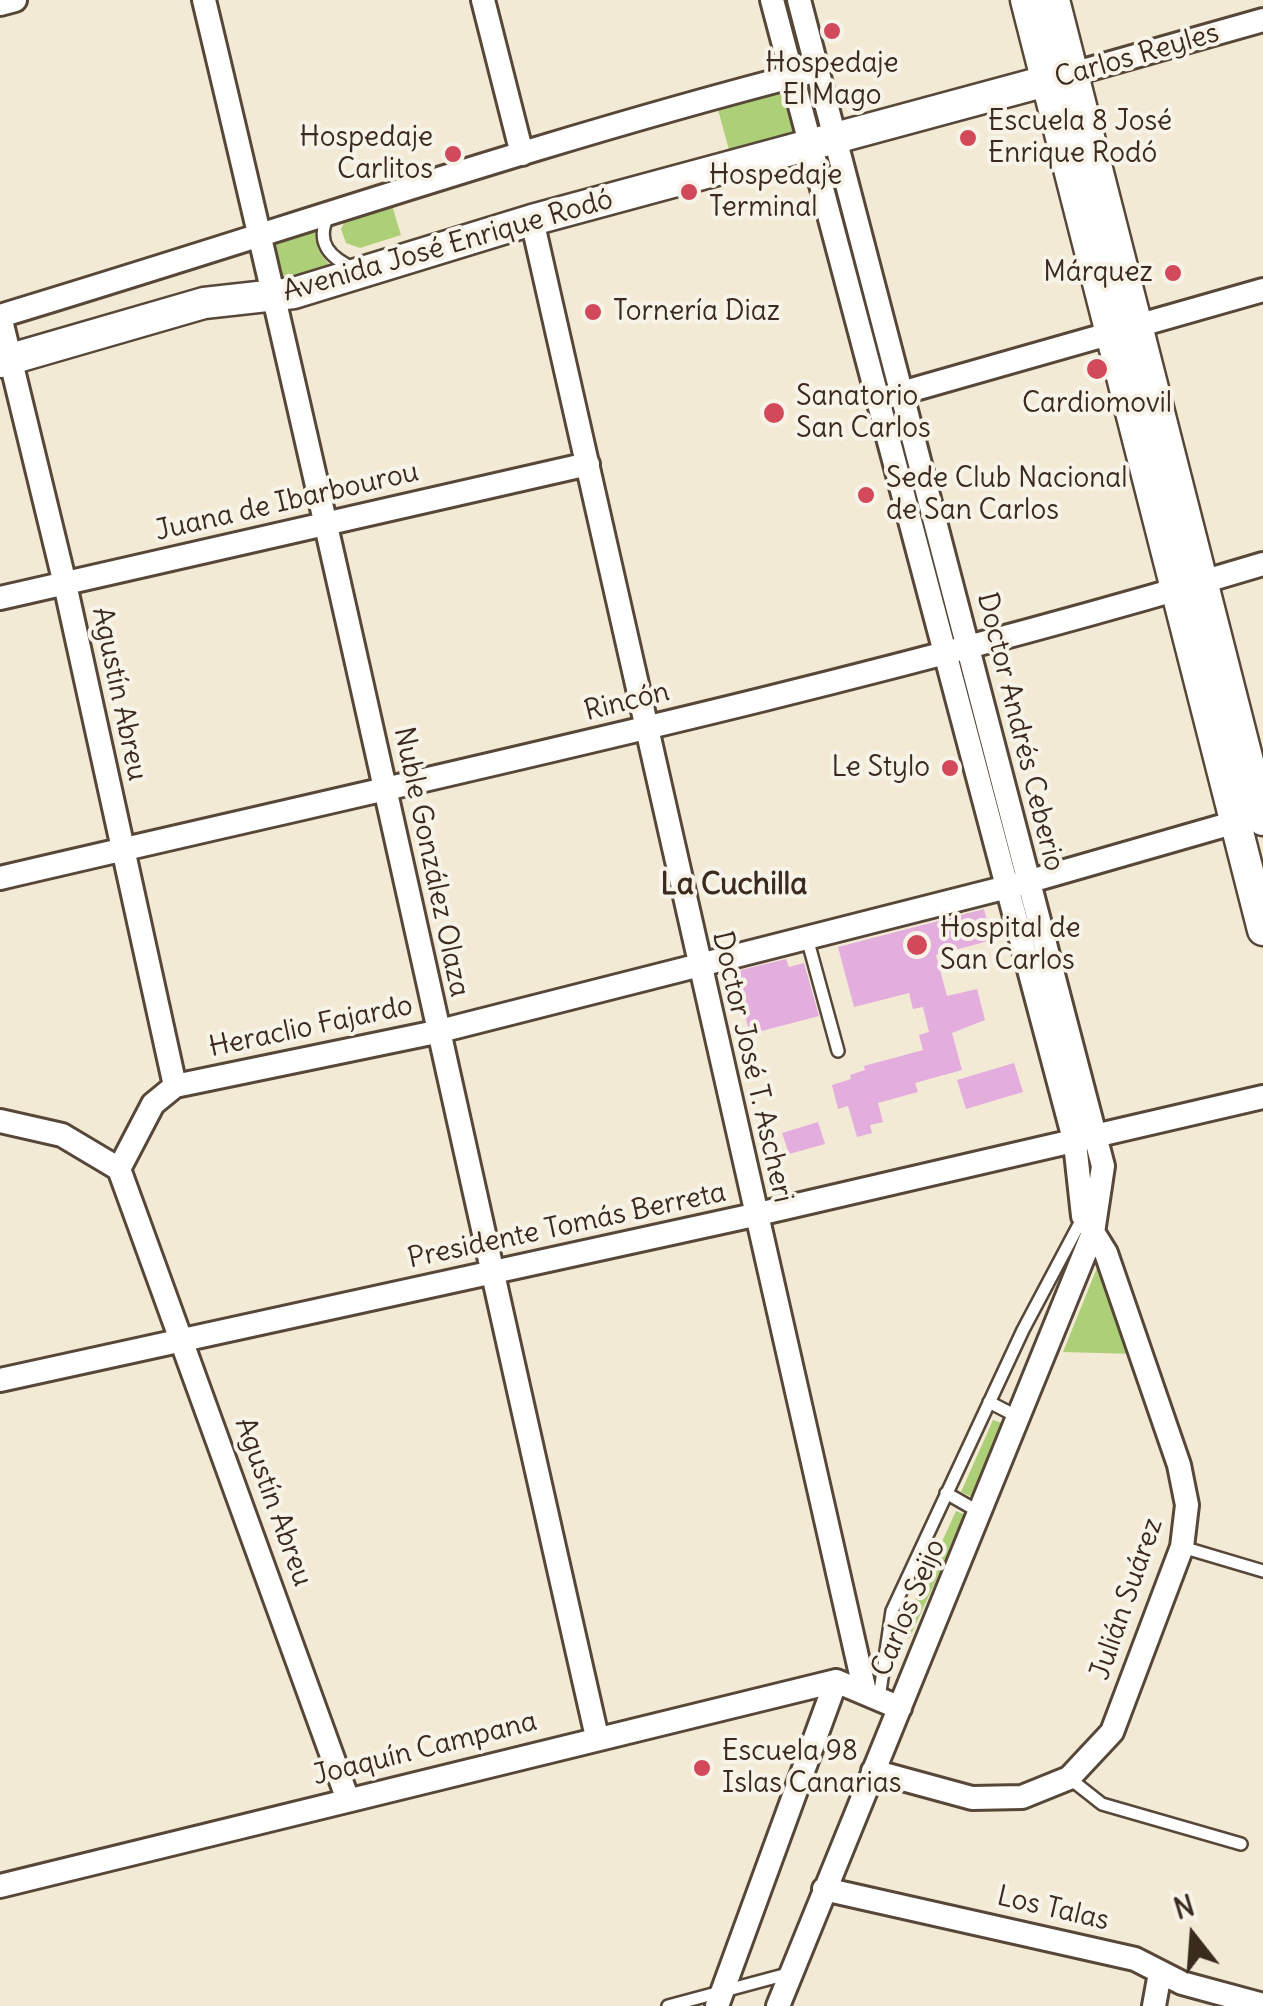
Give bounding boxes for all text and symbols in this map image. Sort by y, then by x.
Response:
street label: Carlos Reyles [1051,17,1223,95]
marker: Hospedaje El Mago [821,20,843,42]
place label: Hospedaje El Mago [765,47,899,113]
place label: Escuela 8 José Enrique Rodó [988,105,1172,171]
place label: Hospedaje Carlitos [300,121,433,187]
marker: Escuela 8 José Enrique Rodó [957,127,979,149]
marker: Hospedaje Carlitos [442,143,464,165]
place label: Hospedaje Terminal [709,159,842,225]
marker: Hospedaje Terminal [678,181,700,203]
street label: Avenida José Enrique Rodó [279,183,617,309]
place label: Márquez [1043,256,1153,290]
marker: Márquez [1162,262,1184,284]
place label: Tornería Diaz [613,295,780,329]
marker: Tornería Diaz [582,301,604,323]
marker: Cardiomovil [1084,356,1110,382]
place label: Sanatorio San Carlos [796,380,931,446]
place label: Cardiomovil [1022,387,1172,421]
marker: Sanatorio San Carlos [761,400,787,426]
street label: Juana de Ibarbourou [152,455,422,549]
place label: Sede Club Nacional de San Carlos [886,462,1128,528]
marker: Sede Club Nacional de San Carlos [855,484,877,506]
street label: Doctor Andrés Ceberio [969,589,1071,875]
street label: Agustín Abreu [84,604,154,784]
street label: Rincón [581,675,673,729]
street label: Nuble González Olaza [386,724,476,1000]
place label: Le Stylo [831,751,930,785]
marker: Le Stylo [939,757,961,779]
district label: La Cuchilla [661,867,807,903]
place label: Hospital de San Carlos [940,912,1081,978]
street label: Doctor José T. Ascheri [704,928,800,1206]
marker: Hospital de San Carlos [904,932,930,958]
street label: Heraclio Fajardo [206,989,416,1065]
street label: Presidente Tomás Berreta [405,1176,729,1276]
street label: Agustín Abreu [227,1413,319,1591]
street label: Julián Suárez [1084,1514,1170,1684]
street label: Carlos Seijo [865,1534,953,1682]
street label: Joaquín Campana [310,1705,540,1793]
place label: Escuela 98 Islas Canarias [722,1735,901,1801]
marker: Escuela 98 Islas Canarias [691,1757,713,1779]
street label: Los Talas [994,1880,1112,1938]
north arrow [1143,1886,1243,1986]
text: N [1170,1887,1199,1927]

